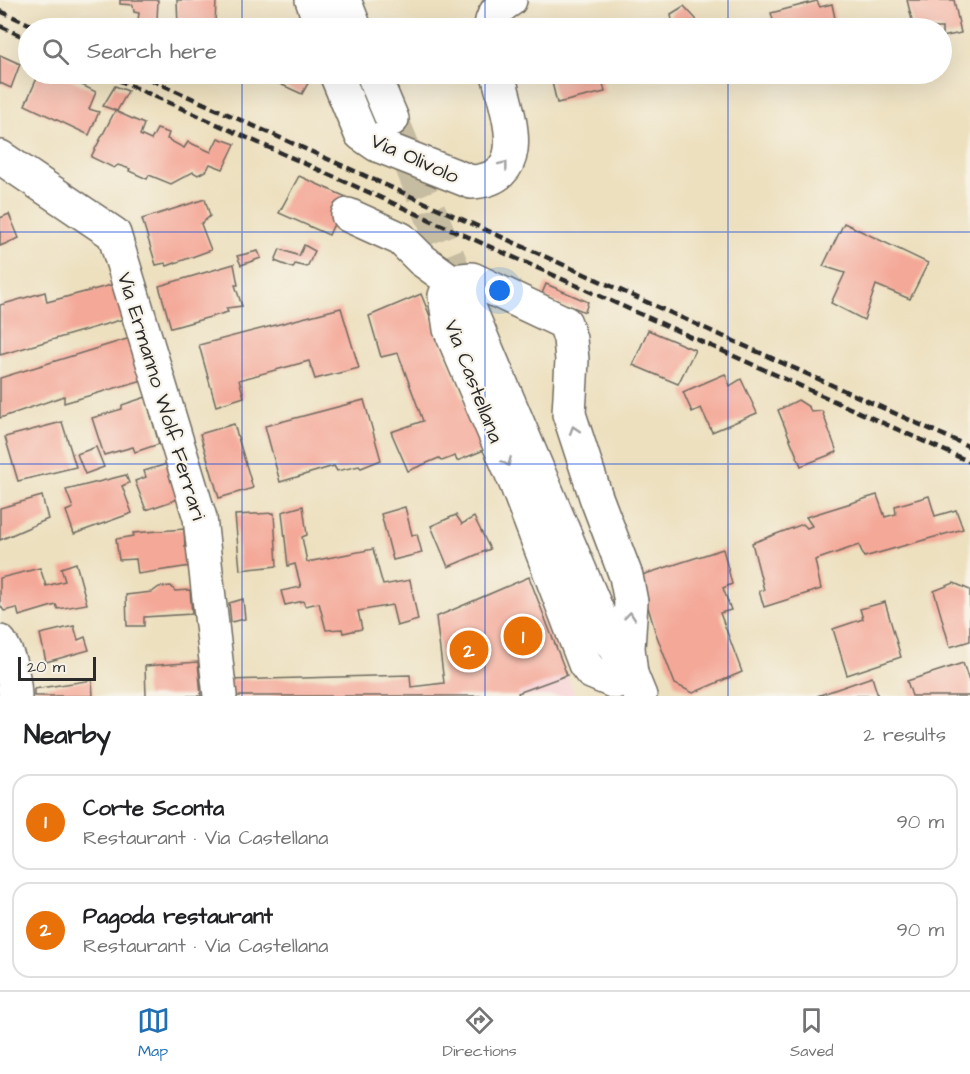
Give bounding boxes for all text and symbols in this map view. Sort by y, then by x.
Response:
search box [18,18,952,84]
icon: search [39,35,72,68]
text: Search here [87,36,217,67]
street label: Via Olivolo [366,126,464,191]
one-way arrow [497,161,508,172]
street label: Via Ermanno Wolf Ferrari [110,269,213,524]
your location [485,276,514,305]
street label: Via Castellana [437,315,510,447]
one-way arrow [569,425,582,436]
one-way arrow [499,455,511,466]
one-way arrow [623,611,636,620]
pin: 1 [504,614,542,658]
pin: 2 [450,628,488,672]
scale bar [18,654,96,682]
text: 20 m [27,656,65,678]
text: Nearby [24,717,111,753]
text: 2 results [863,721,946,749]
text: Corte Sconta [83,793,224,824]
text: 1 [44,808,47,836]
text: 90 m [896,808,944,836]
text: Restaurant · Via Castellana [83,824,328,852]
text: Pagoda restaurant [83,901,273,932]
text: 2 [40,916,51,944]
text: 90 m [896,916,944,944]
text: Restaurant · Via Castellana [83,932,328,960]
tab: Map [137,1004,170,1062]
tab: Directions [443,1004,517,1062]
tab: Saved [790,1004,833,1062]

